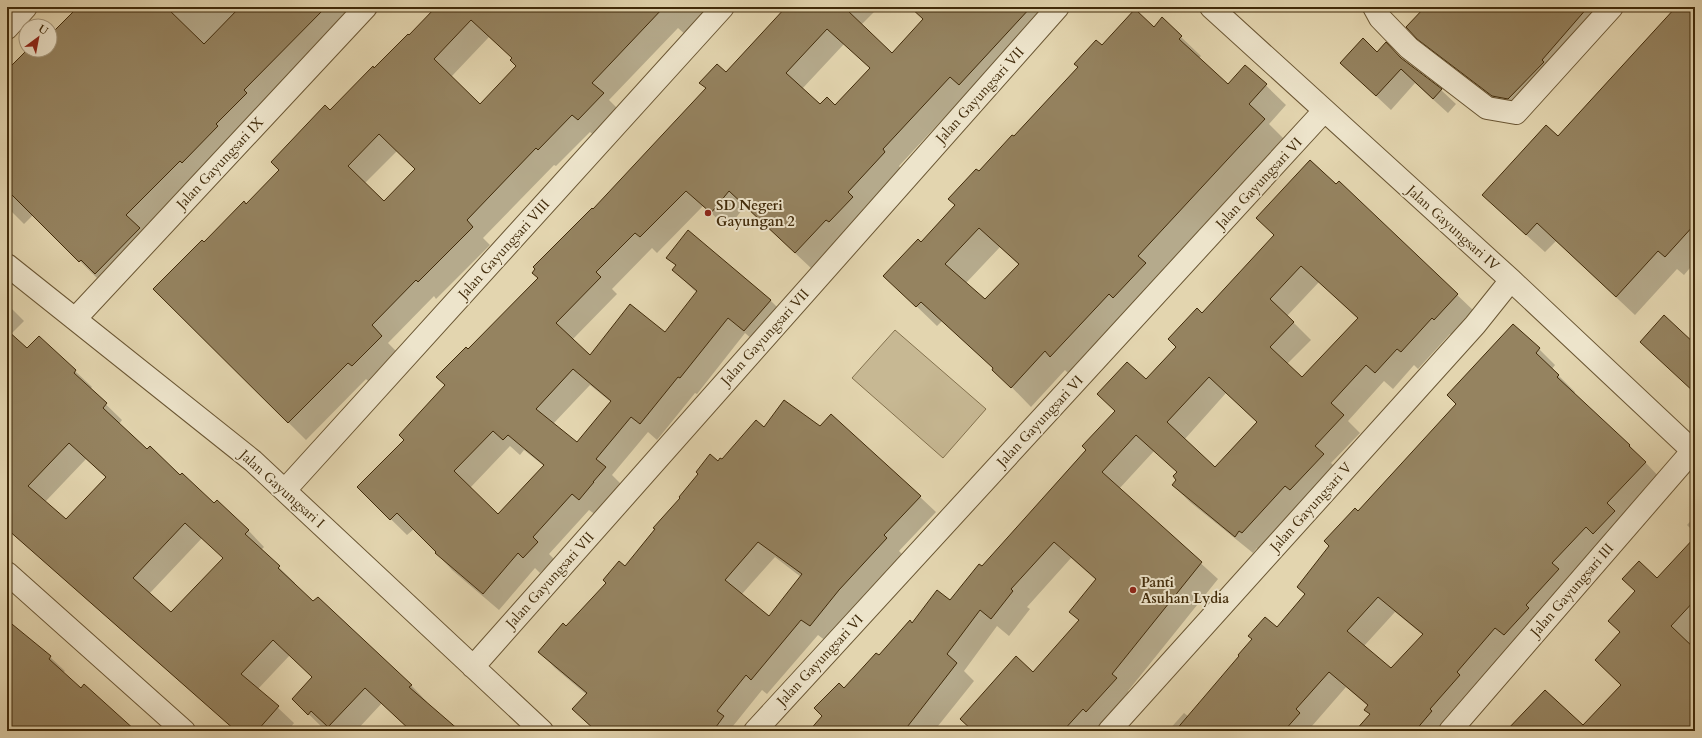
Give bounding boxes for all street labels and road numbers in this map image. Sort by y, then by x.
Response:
street label: Jalan Gayungsari VII [930,43,1029,149]
street label: Jalan Gayungsari IX [171,113,268,215]
street label: Jalan Gayungsari VI [1210,133,1307,234]
street label: Jalan Gayungsari IV [1401,180,1504,275]
street label: Jalan Gayungsari VIII [453,195,554,305]
street label: Jalan Gayungsari VII [715,285,814,391]
street label: Jalan Gayungsari VI [991,371,1088,472]
street label: Jalan Gayungsari I [234,444,329,532]
street label: Jalan Gayungsari V [1264,458,1357,557]
street label: Jalan Gayungsari VII [500,528,599,634]
street label: Jalan Gayungsari III [1525,539,1618,642]
street label: Jalan Gayungsari VI [771,610,868,711]

